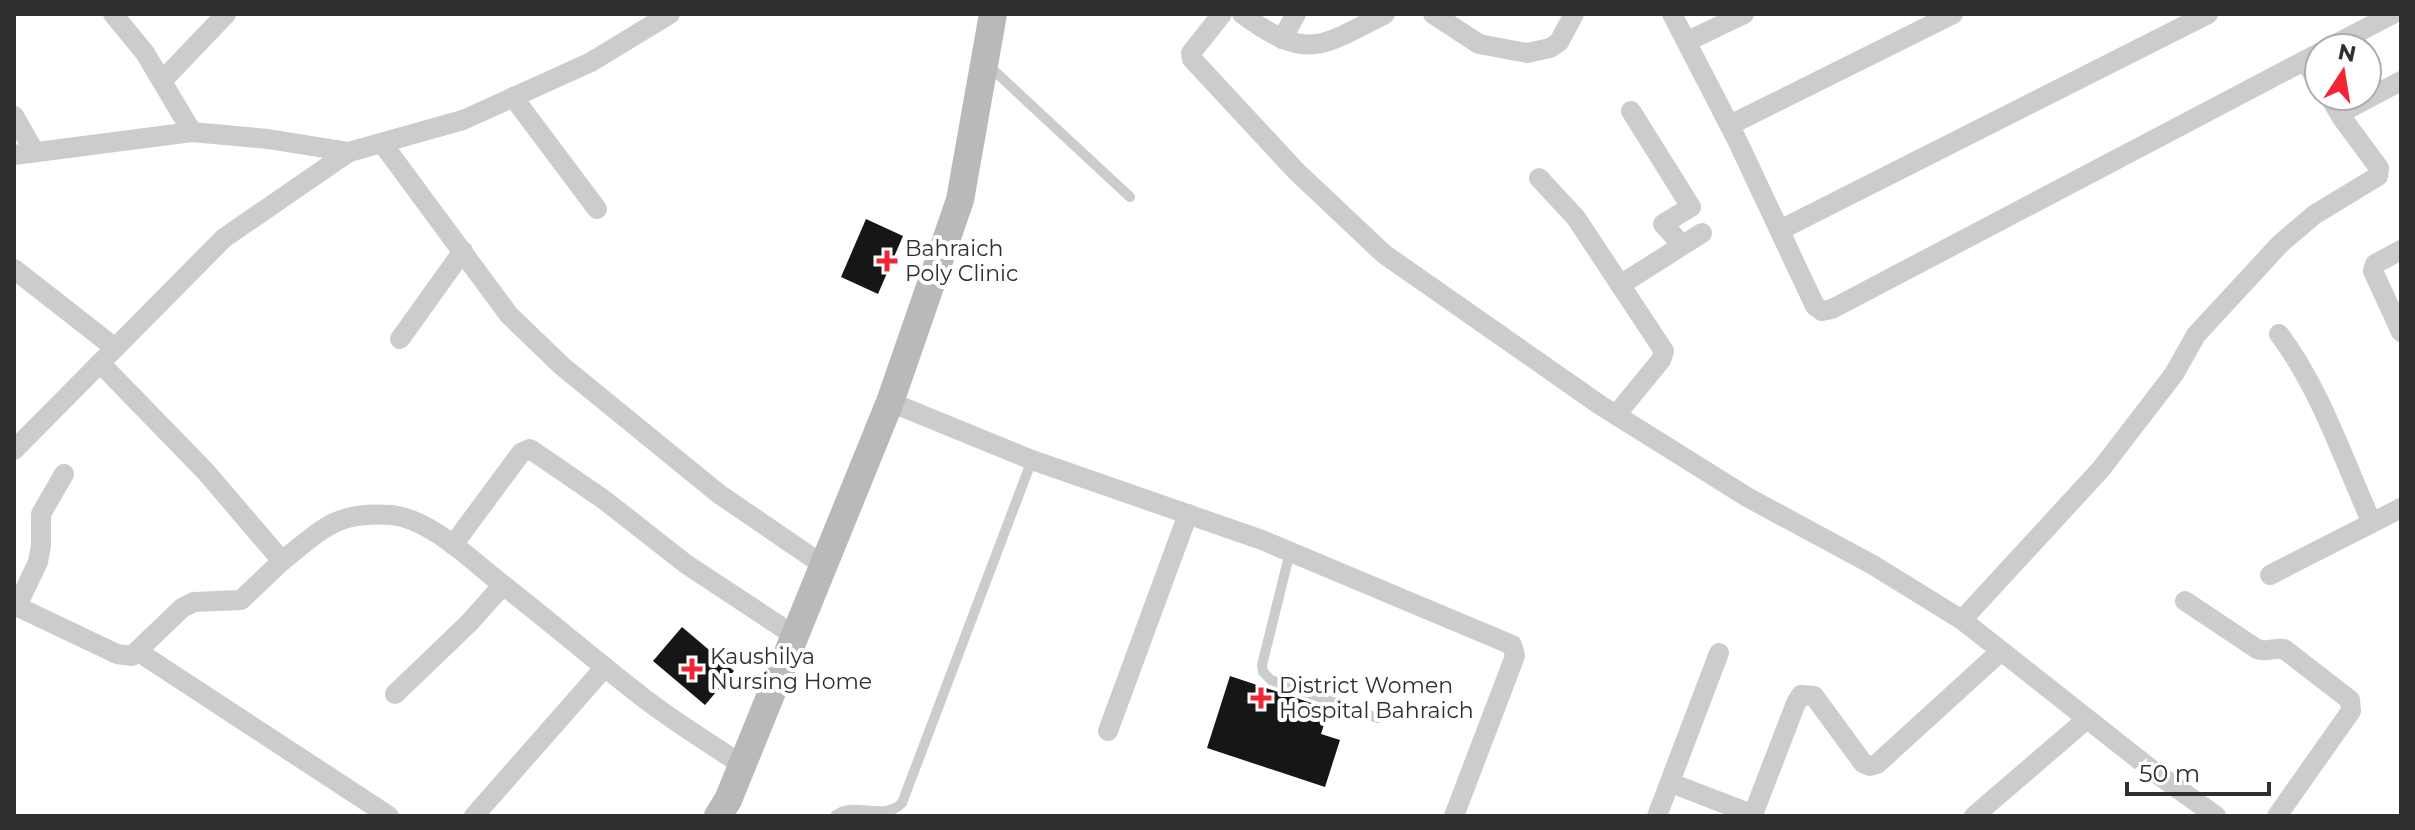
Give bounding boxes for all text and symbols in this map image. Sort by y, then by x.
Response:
north arrow [2303,32,2383,112]
text: N [2336,38,2359,68]
place label: Bahraich Poly Clinic [905,235,1018,287]
marker: Bahraich Poly Clinic [876,250,898,272]
place label: Kaushilya Nursing Home [710,643,872,695]
marker: Kaushilya Nursing Home [681,658,703,680]
place label: District Women Hospital Bahraich [1279,672,1474,724]
marker: District Women Hospital Bahraich [1250,687,1272,709]
scale bar [2127,746,2269,796]
text: 50 m [2139,759,2200,788]

